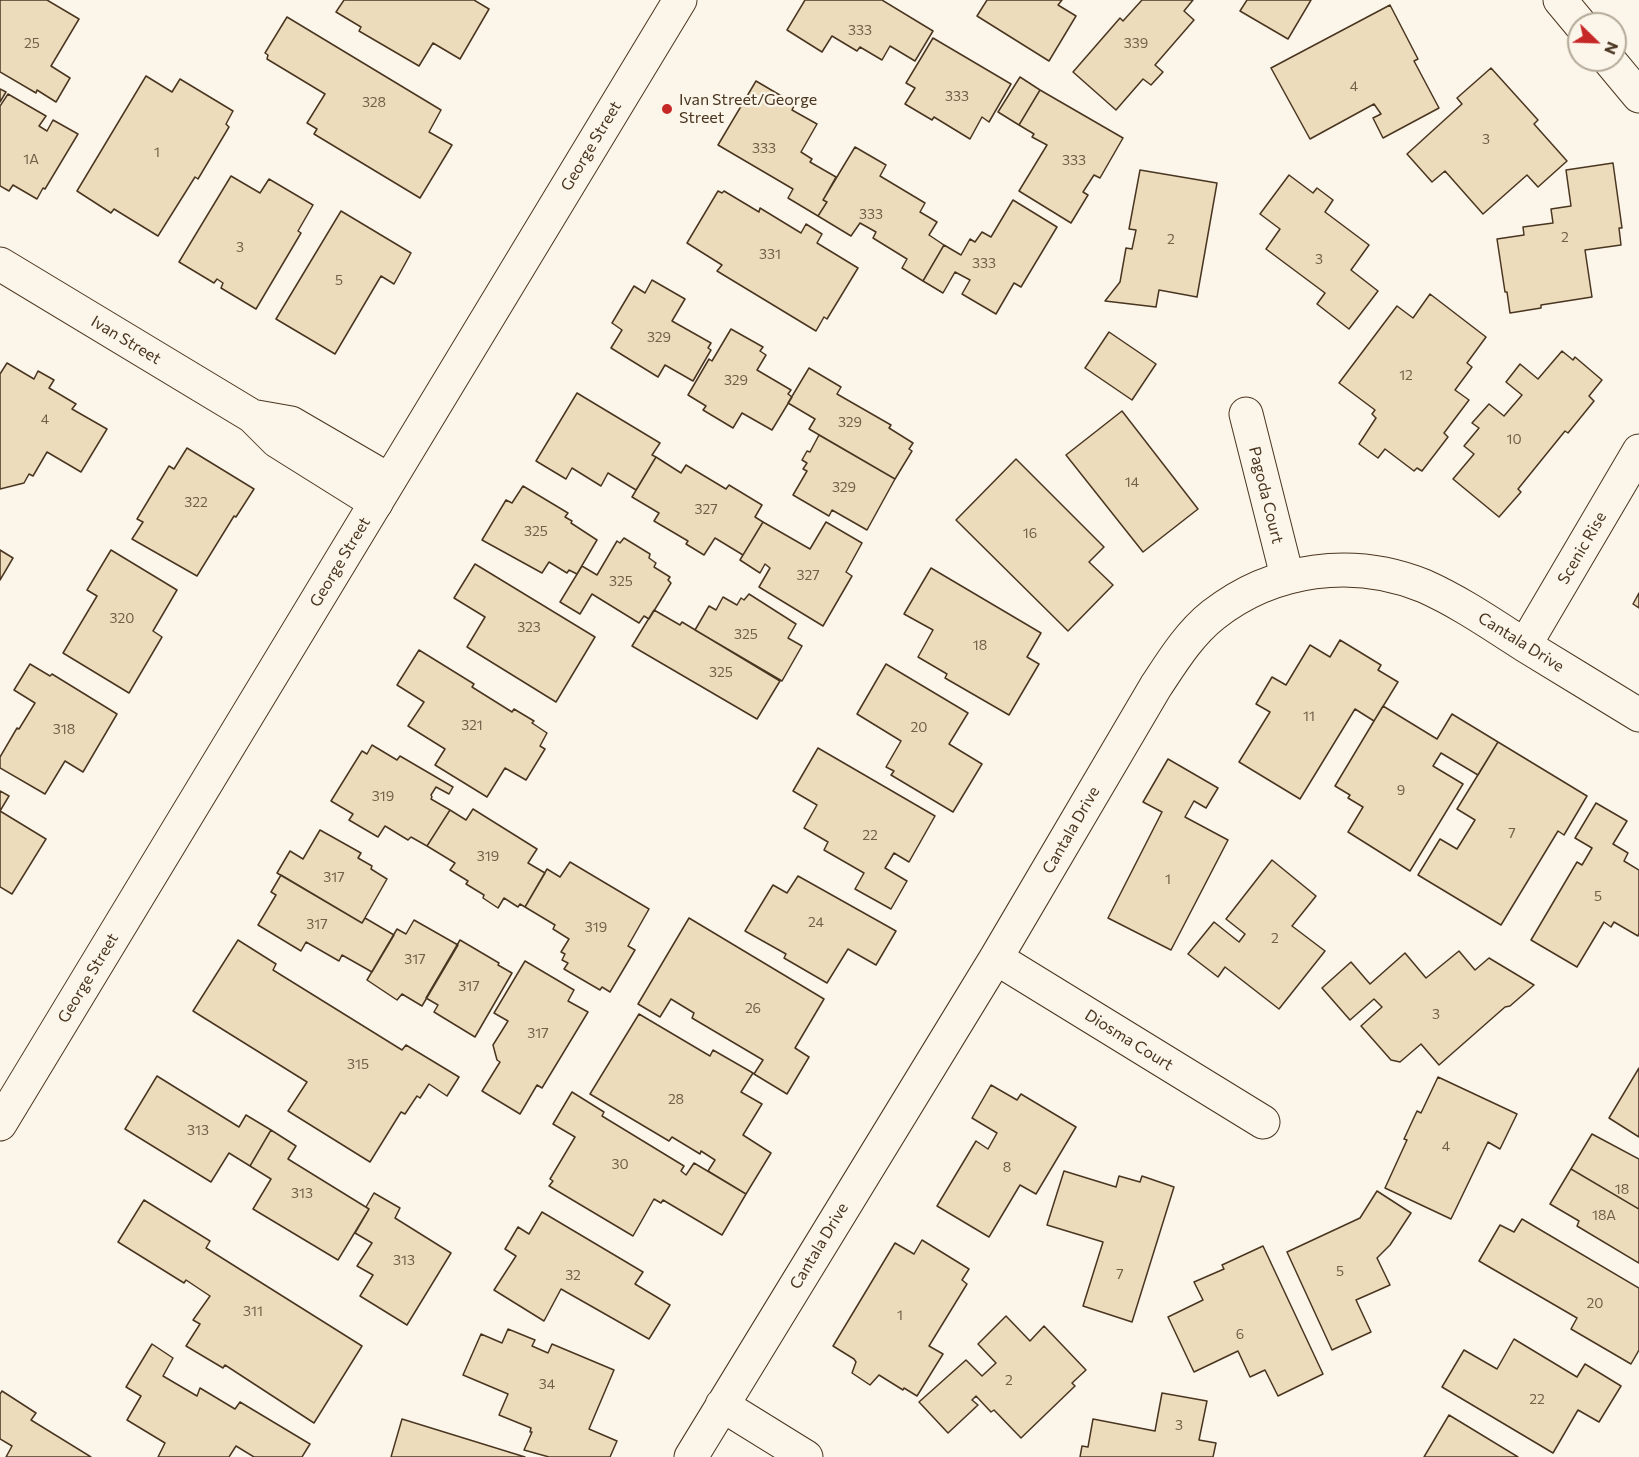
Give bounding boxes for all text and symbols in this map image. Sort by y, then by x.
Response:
north arrow [1567,12,1627,72]
house number: 333 [848,22,872,38]
house number: 25 [24,35,40,51]
house number: 339 [1124,35,1148,51]
text: N [1601,39,1623,58]
house number: 4 [1350,78,1358,94]
house number: 333 [945,88,969,104]
place label: Ivan Street/George Street [679,90,817,128]
house number: 328 [362,94,386,110]
street label: George Street [557,98,625,194]
marker: Ivan Street/George Street [660,102,674,116]
house number: 3 [1482,131,1490,147]
house number: 333 [752,140,776,156]
house number: 1 [154,144,160,160]
house number: 1A [23,151,39,167]
house number: 333 [1062,152,1086,168]
house number: 333 [859,206,883,222]
house number: 2 [1561,229,1569,245]
house number: 2 [1167,231,1175,247]
house number: 3 [236,239,244,255]
house number: 331 [759,246,781,262]
house number: 3 [1315,251,1323,267]
house number: 333 [972,255,996,271]
house number: 5 [335,272,343,288]
street label: Ivan Street [87,312,165,368]
house number: 329 [647,329,671,345]
house number: 12 [1399,367,1413,383]
house number: 329 [724,372,748,388]
house number: 4 [41,411,49,427]
house number: 329 [838,414,862,430]
house number: 10 [1506,431,1522,447]
street label: Pagoda Court [1245,444,1287,546]
house number: 14 [1125,474,1139,490]
house number: 329 [832,479,856,495]
house number: 322 [184,494,208,510]
house number: 327 [694,501,718,517]
street label: Scenic Rise [1554,508,1610,588]
street label: George Street [306,514,374,610]
house number: 325 [524,523,548,539]
house number: 16 [1023,525,1037,541]
house number: 327 [796,567,820,583]
house number: 325 [609,573,633,589]
street label: Cantala Drive [1475,608,1567,676]
house number: 320 [110,610,134,626]
house number: 323 [517,619,541,635]
house number: 325 [734,626,758,642]
house number: 18 [973,637,987,653]
house number: 325 [709,664,733,680]
house number: 11 [1303,708,1315,724]
house number: 321 [461,717,483,733]
house number: 20 [911,719,927,735]
house number: 318 [53,721,75,737]
house number: 9 [1397,782,1405,798]
street label: Cantala Drive [1038,783,1104,877]
house number: 319 [372,788,394,804]
house number: 7 [1508,825,1516,841]
house number: 22 [862,827,878,843]
house number: 319 [477,848,499,864]
house number: 317 [323,869,345,885]
house number: 1 [1165,871,1171,887]
house number: 5 [1594,888,1602,904]
house number: 24 [808,914,824,930]
house number: 317 [306,916,328,932]
house number: 319 [585,919,607,935]
street label: George Street [54,930,122,1026]
house number: 2 [1271,930,1279,946]
house number: 317 [404,951,426,967]
house number: 317 [458,978,480,994]
house number: 26 [745,1000,761,1016]
street label: Diosma Court [1081,1005,1177,1075]
house number: 3 [1432,1006,1440,1022]
house number: 317 [527,1025,549,1041]
house number: 315 [347,1056,369,1072]
house number: 28 [668,1091,684,1107]
house number: 313 [187,1122,209,1138]
house number: 4 [1442,1138,1450,1154]
house number: 30 [611,1156,629,1172]
house number: 8 [1003,1159,1011,1175]
house number: 18 [1615,1181,1629,1197]
house number: 313 [291,1185,313,1201]
street label: Cantala Drive [786,1199,852,1293]
house number: 18A [1592,1207,1616,1223]
house number: 313 [393,1252,415,1268]
house number: 5 [1336,1263,1344,1279]
house number: 7 [1116,1266,1124,1282]
house number: 32 [565,1267,581,1283]
house number: 20 [1587,1295,1603,1311]
house number: 311 [243,1303,263,1319]
house number: 1 [897,1307,903,1323]
house number: 6 [1236,1326,1244,1342]
house number: 2 [1005,1372,1013,1388]
house number: 34 [539,1376,555,1392]
house number: 22 [1529,1391,1545,1407]
house number: 3 [1175,1417,1183,1433]

